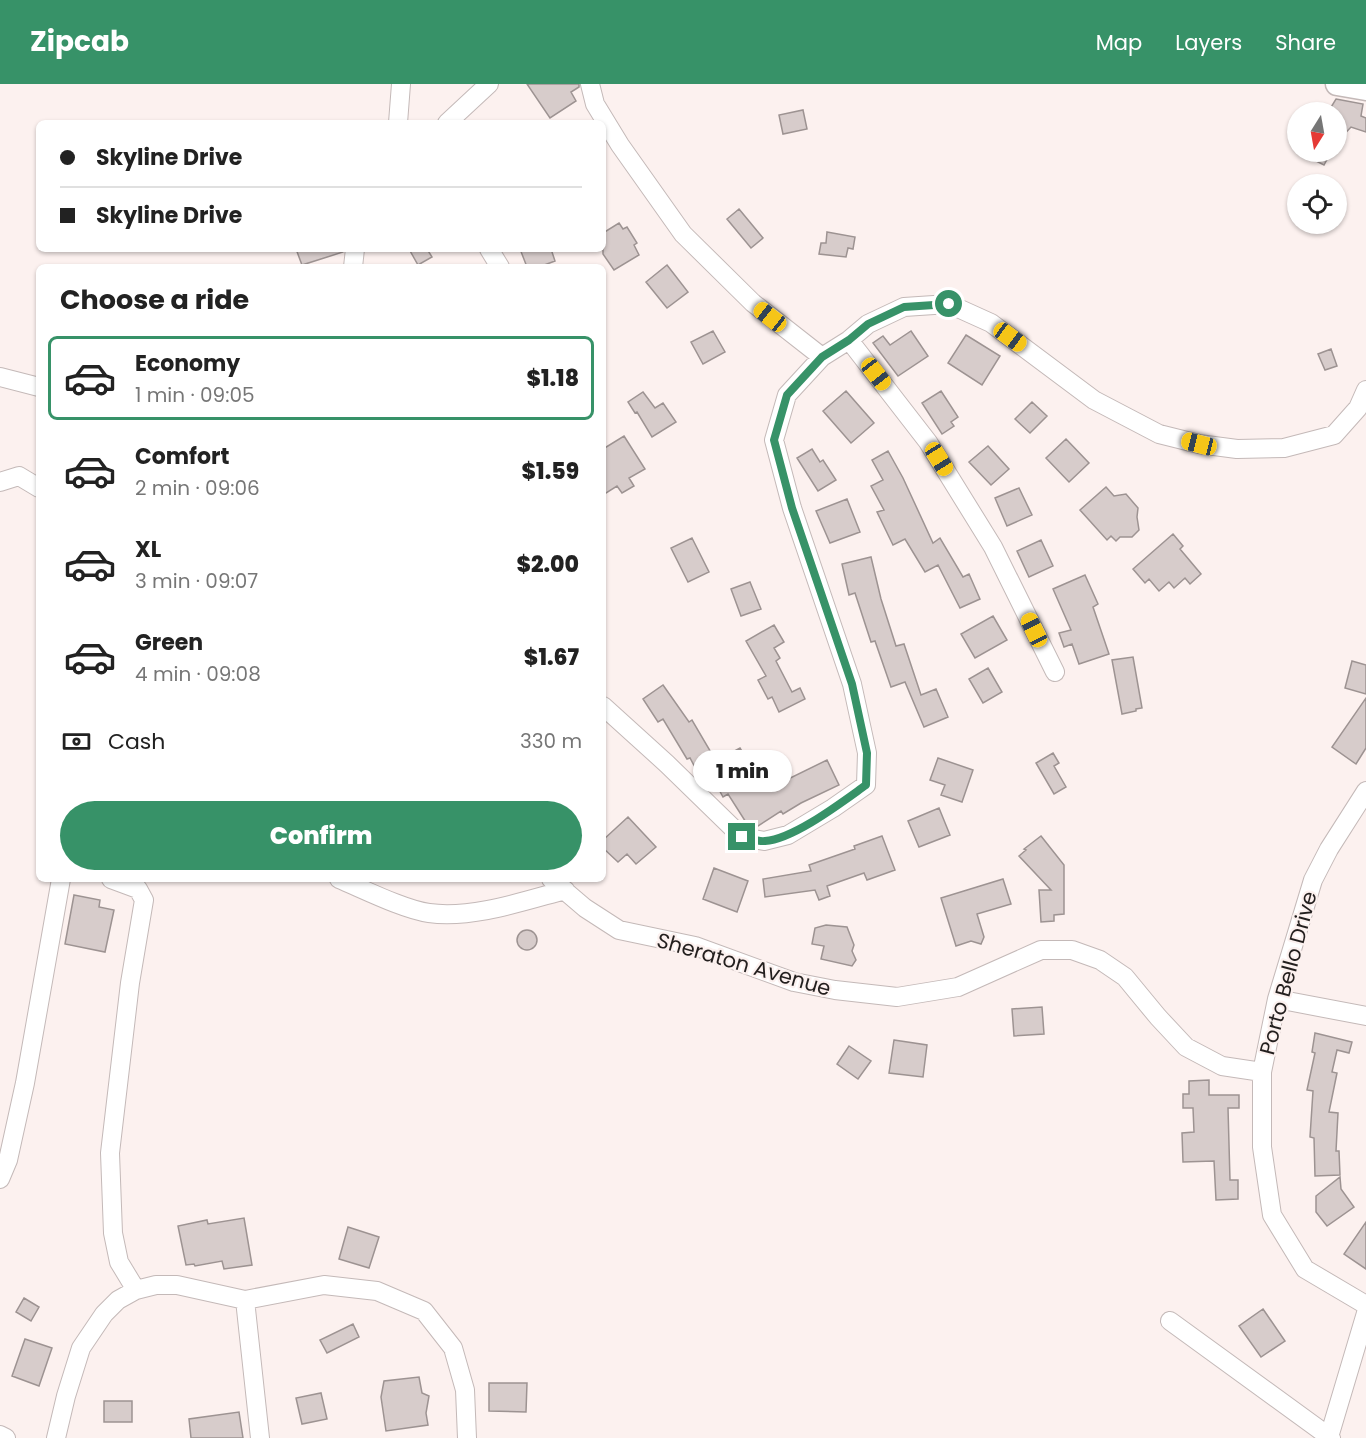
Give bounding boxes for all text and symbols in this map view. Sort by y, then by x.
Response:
text: Zipcab [30,22,129,61]
text: Map [1096,28,1142,57]
text: Layers [1175,28,1242,57]
text: Share [1275,28,1336,57]
north arrow [1287,102,1347,162]
map controls [1287,102,1347,234]
text: Skyline Drive [96,142,242,173]
button: locate [1287,174,1347,234]
text: Skyline Drive [96,200,242,231]
text: Choose a ride [60,281,249,318]
route start [935,290,962,317]
car [750,299,790,335]
car [990,319,1030,355]
text: Economy [135,348,240,379]
icon: car [63,351,117,405]
car [858,354,894,394]
text: $1.18 [526,363,579,394]
text: 1 min · 09:05 [135,381,255,409]
car [1179,431,1219,457]
car [922,439,956,479]
text: Comfort [135,441,229,472]
icon: car [63,444,117,498]
text: $1.59 [522,456,579,487]
text: 2 min · 09:06 [135,474,260,502]
text: XL [135,534,161,565]
icon: car [63,537,117,591]
text: $2.00 [516,549,579,580]
text: 3 min · 09:07 [135,567,258,595]
car [1018,610,1050,650]
text: Green [135,627,203,658]
icon: car [63,630,117,684]
text: $1.67 [524,642,579,673]
text: 4 min · 09:08 [135,660,261,688]
icon: cash [60,725,93,758]
text: Cash [108,726,165,757]
text: 330 m [520,727,582,755]
callout: 1 min [692,750,792,792]
text: 1 min [716,757,769,785]
button: Confirm [60,801,582,870]
route end [728,823,755,850]
street label: Porto Bello Drive [1252,888,1324,1058]
street label: Sheraton Avenue [654,925,834,1003]

